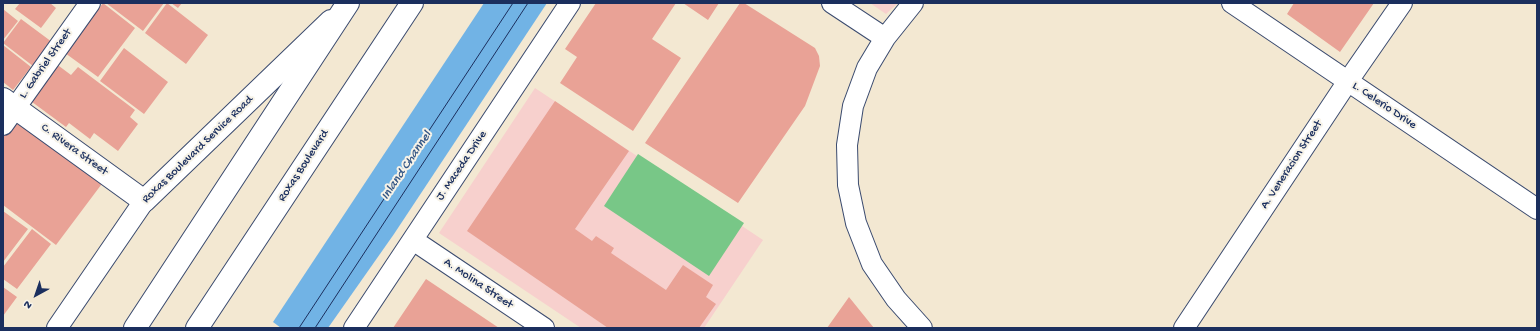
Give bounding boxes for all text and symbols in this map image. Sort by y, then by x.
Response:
street label: L. Gabriel Street [17,26,75,102]
street label: L. Celerio Drive [1349,79,1419,133]
street label: Roxas Boulevard Service Road [139,93,257,207]
street label: A. Veneracion Street [1258,118,1326,212]
street label: C. Rivera Street [38,121,110,179]
street label: Roxas Boulevard [275,127,333,205]
street label: J. Maceda Drive [433,128,491,204]
water label: Inland Channel [378,129,436,203]
street label: A. Molina Street [441,255,515,313]
north arrow [16,275,56,315]
text: N [22,297,35,311]

